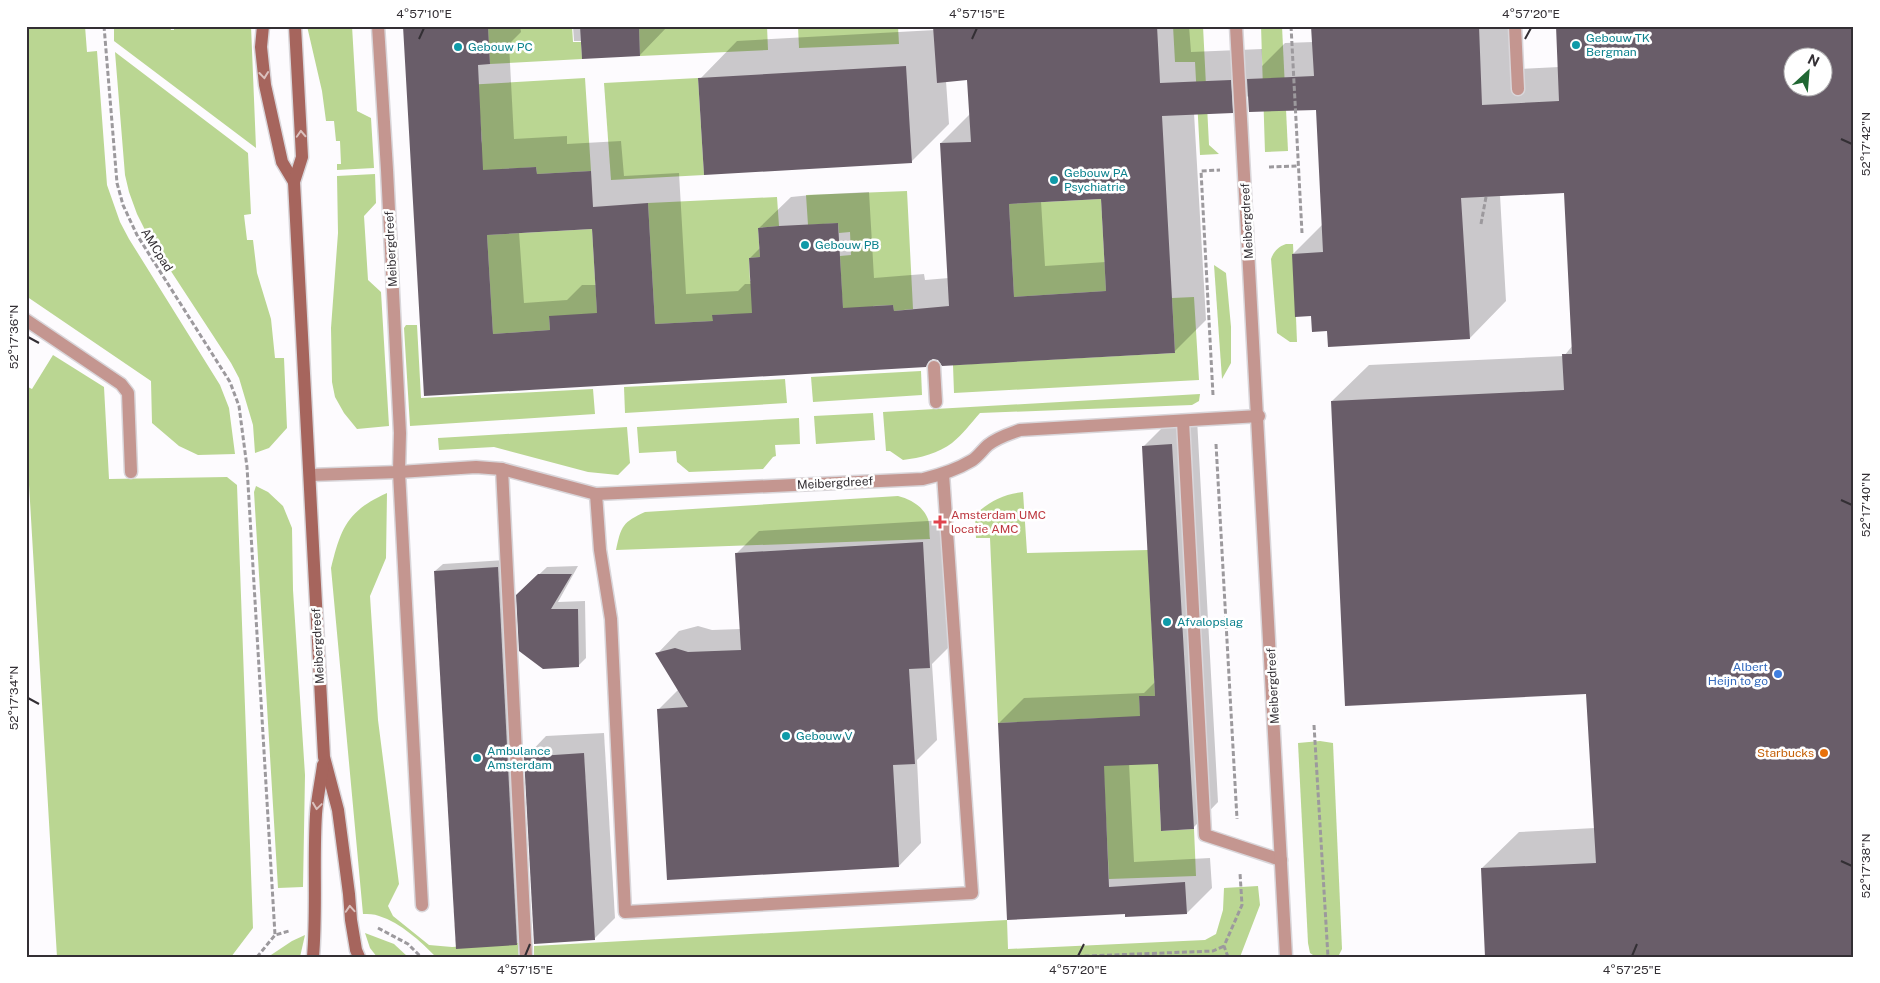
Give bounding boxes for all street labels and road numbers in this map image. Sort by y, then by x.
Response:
street label: Meibergdreef [1238,182,1256,259]
street label: Meibergdreef [382,210,400,287]
street label: AMCpad [138,226,176,274]
street label: Meibergdreef [797,474,874,492]
street label: Meibergdreef [309,607,327,684]
street label: Meibergdreef [1264,647,1282,724]

